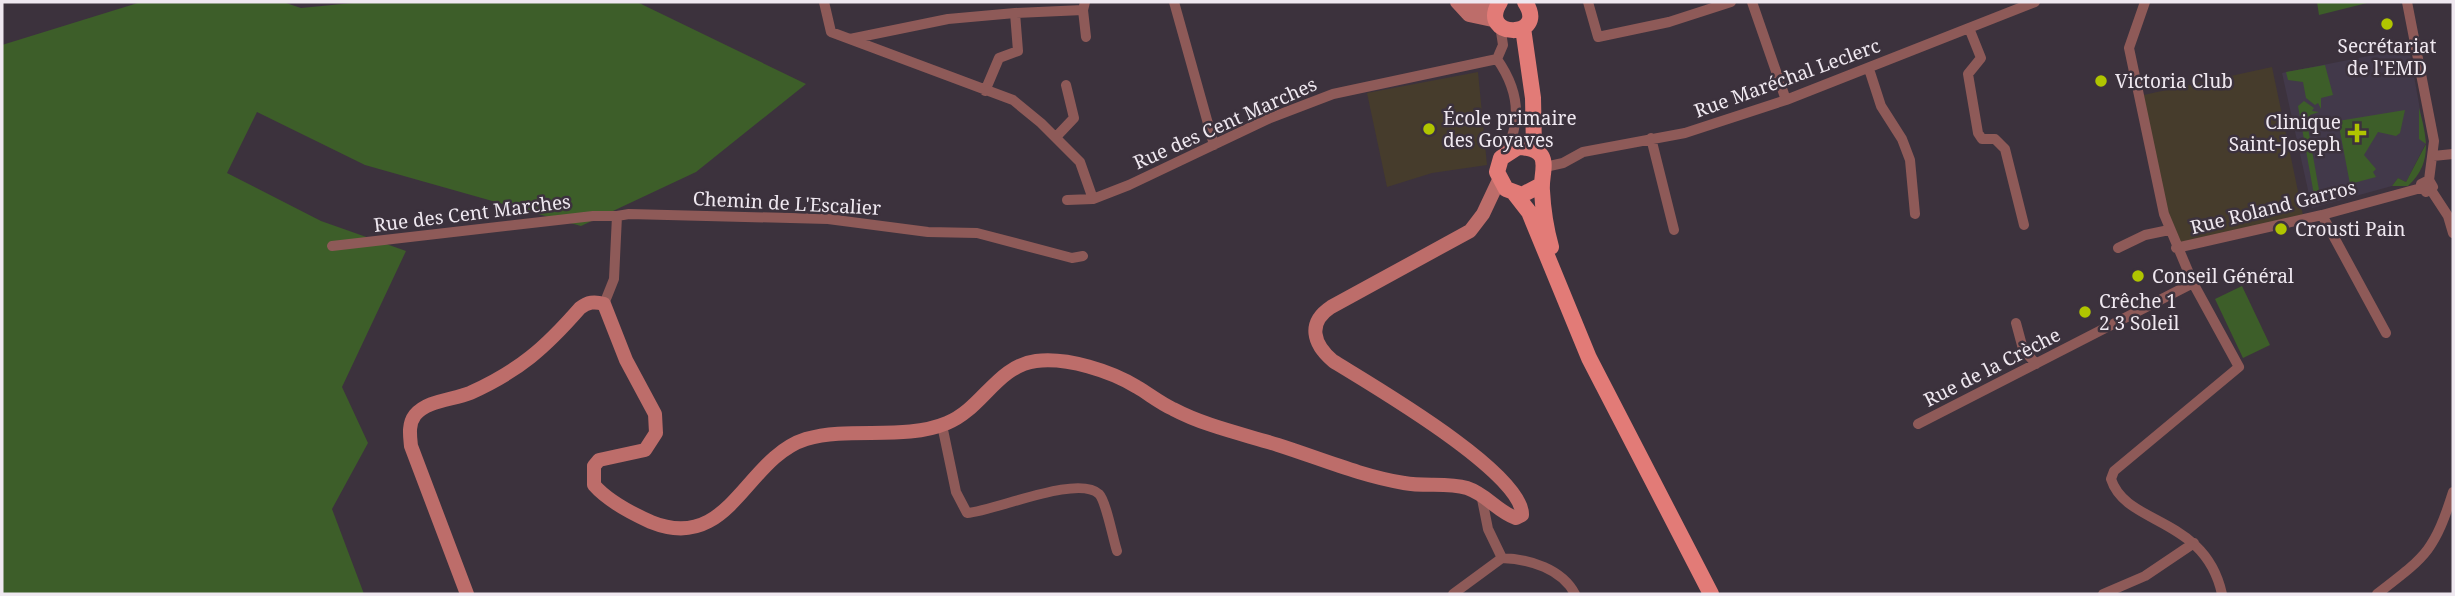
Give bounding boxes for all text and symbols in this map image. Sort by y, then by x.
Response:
marker: Secrétariat de l'EMD [2379,16,2395,32]
street label: Rue Maréchal Leclerc [1691,32,1883,124]
place label: Secrétariat de l'EMD [2338,33,2437,81]
place label: Victoria Club [2115,68,2233,94]
street label: Rue des Cent Marches [1129,71,1321,175]
marker: Victoria Club [2093,73,2109,89]
place label: École primaire des Goyaves [1443,105,1577,153]
place label: Clinique Saint-Joseph [2229,109,2341,157]
marker: École primaire des Goyaves [1421,121,1437,137]
marker: Clinique Saint-Joseph [2347,123,2367,143]
street label: Rue Roland Garros [2187,174,2359,240]
street label: Chemin de L'Escalier [692,185,882,221]
street label: Rue des Cent Marches [372,188,572,238]
place label: Crousti Pain [2295,216,2405,242]
marker: Crousti Pain [2273,221,2289,237]
place label: Conseil Général [2152,263,2294,289]
marker: Conseil Général [2130,268,2146,284]
place label: Crêche 1 2 3 Soleil [2099,288,2180,336]
marker: Crêche 1 2 3 Soleil [2077,304,2093,320]
street label: Rue de la Crèche [1919,321,2065,413]

